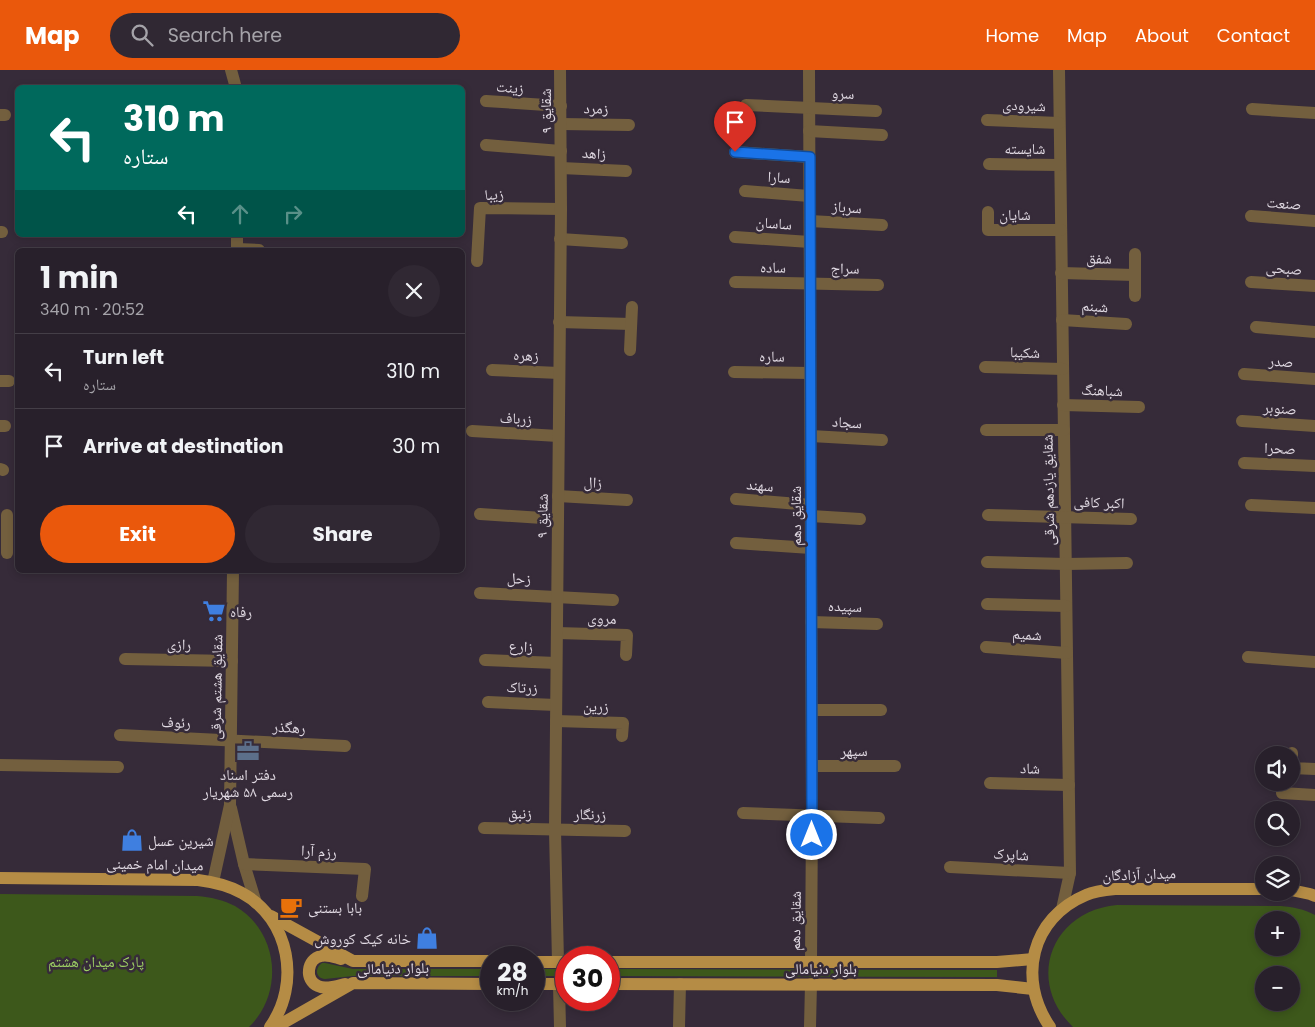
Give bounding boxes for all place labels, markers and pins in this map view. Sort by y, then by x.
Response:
pin [714,101,756,152]
supermarket icon: رفاه [201,598,227,624]
place label: رفاه [230,601,252,622]
office icon: دفتر اسناد رسمی ۵۸ شهریار [235,738,261,764]
place label: دفتر اسناد رسمی ۵۸ شهریار [202,764,293,802]
shop icon: شیرین عسل [119,827,145,853]
place label: شیرین عسل [148,830,214,851]
cafe icon: بابا بستنی [278,894,304,920]
place label: بابا بستنی [308,897,362,918]
shop icon: خانه کیک کوروش [414,925,440,951]
place label: خانه کیک کوروش [314,928,411,949]

